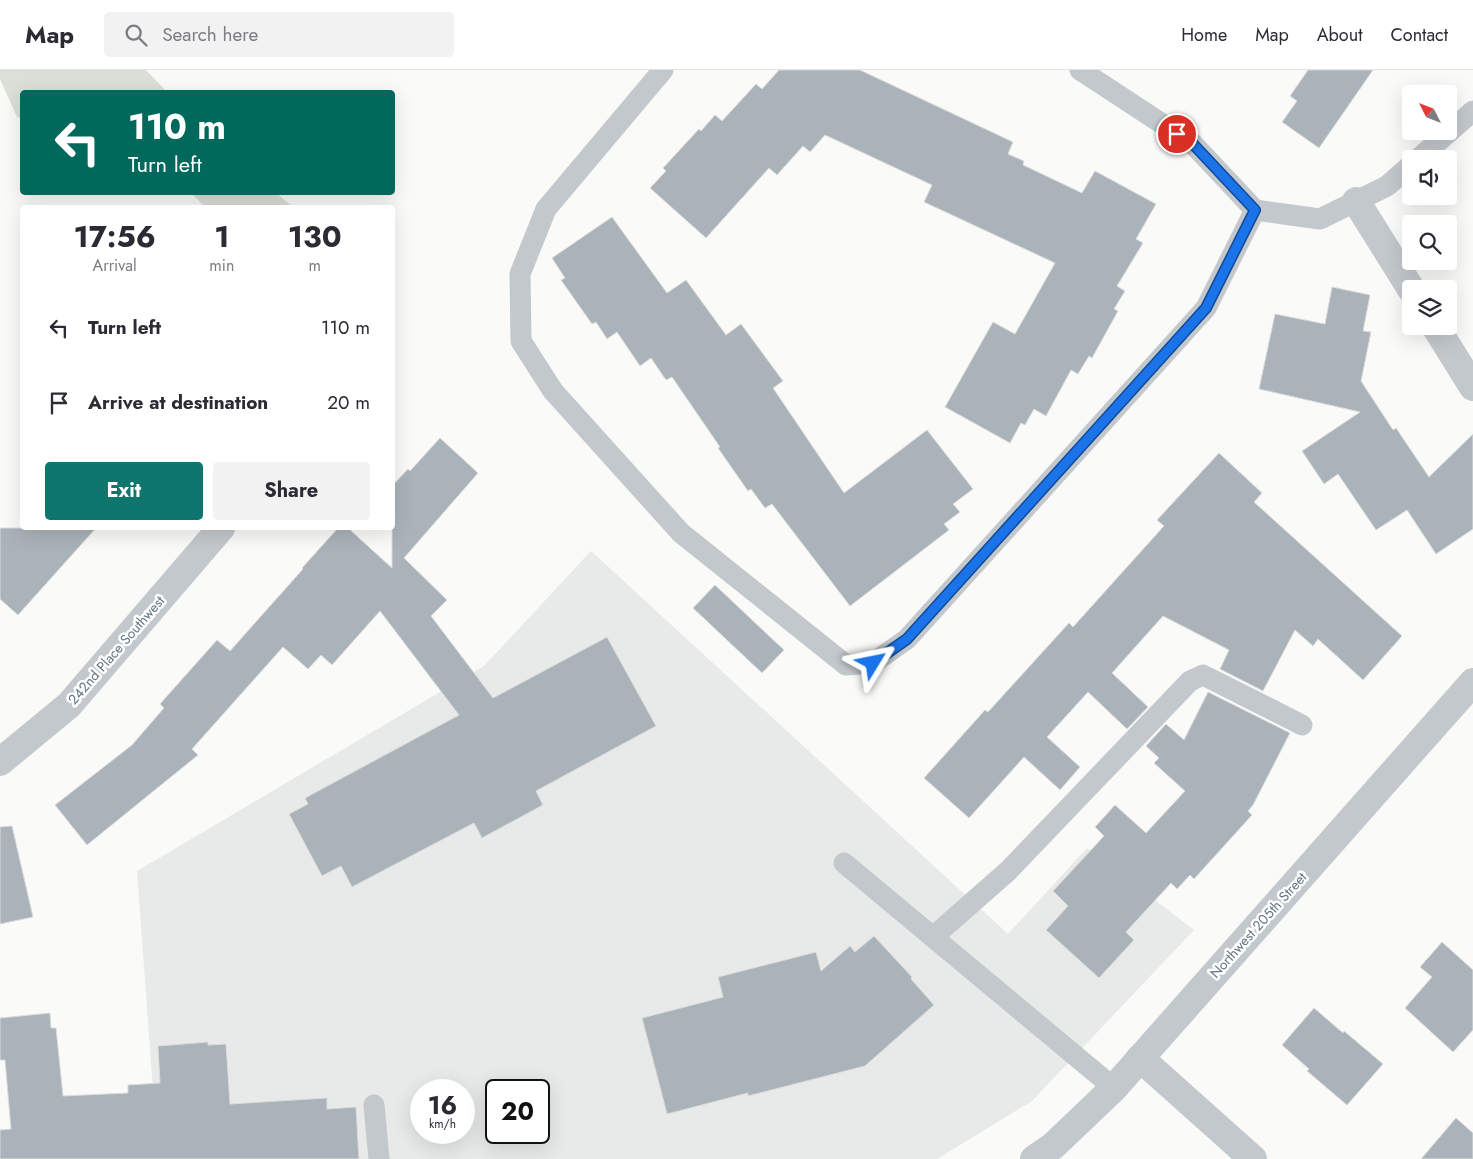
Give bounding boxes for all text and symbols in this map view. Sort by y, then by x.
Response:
search box [104,12,454,57]
text: Map [25,17,74,52]
icon: search [122,21,150,49]
text: Search here [162,21,258,48]
text: Home [1181,22,1227,48]
text: Map [1255,22,1289,48]
text: About [1317,22,1362,48]
text: Contact [1390,22,1448,48]
north arrow [1402,85,1458,140]
map controls [1402,85,1457,335]
text: 110 m [128,102,226,152]
icon: left [45,110,110,175]
pin [1156,113,1198,155]
icon: arrive [1163,120,1191,148]
text: Turn left [128,148,202,180]
button: sound [1402,150,1457,205]
text: 17:56 [73,215,156,258]
text: 1 [214,215,229,258]
text: 130 [288,215,342,258]
button: search [1402,215,1457,270]
text: Arrival [93,254,137,277]
text: min [209,254,234,277]
text: m [308,254,321,277]
button: layers [1402,280,1457,335]
icon: left [45,314,73,342]
text: Turn left [88,314,161,341]
text: 110 m [321,314,370,341]
icon: arrive [45,389,73,417]
text: Arrive at destination [88,389,268,416]
text: 20 m [327,389,370,416]
button: Exit [45,462,203,520]
button: Share [213,462,370,520]
street label: 242nd Place Southwest [63,591,169,709]
position arrow [846,636,898,688]
street label: Northwest 205th Street [1205,867,1311,982]
speed limit sign: 20 [485,1079,550,1144]
text: 16 [428,1087,457,1123]
text: km/h [429,1115,456,1133]

